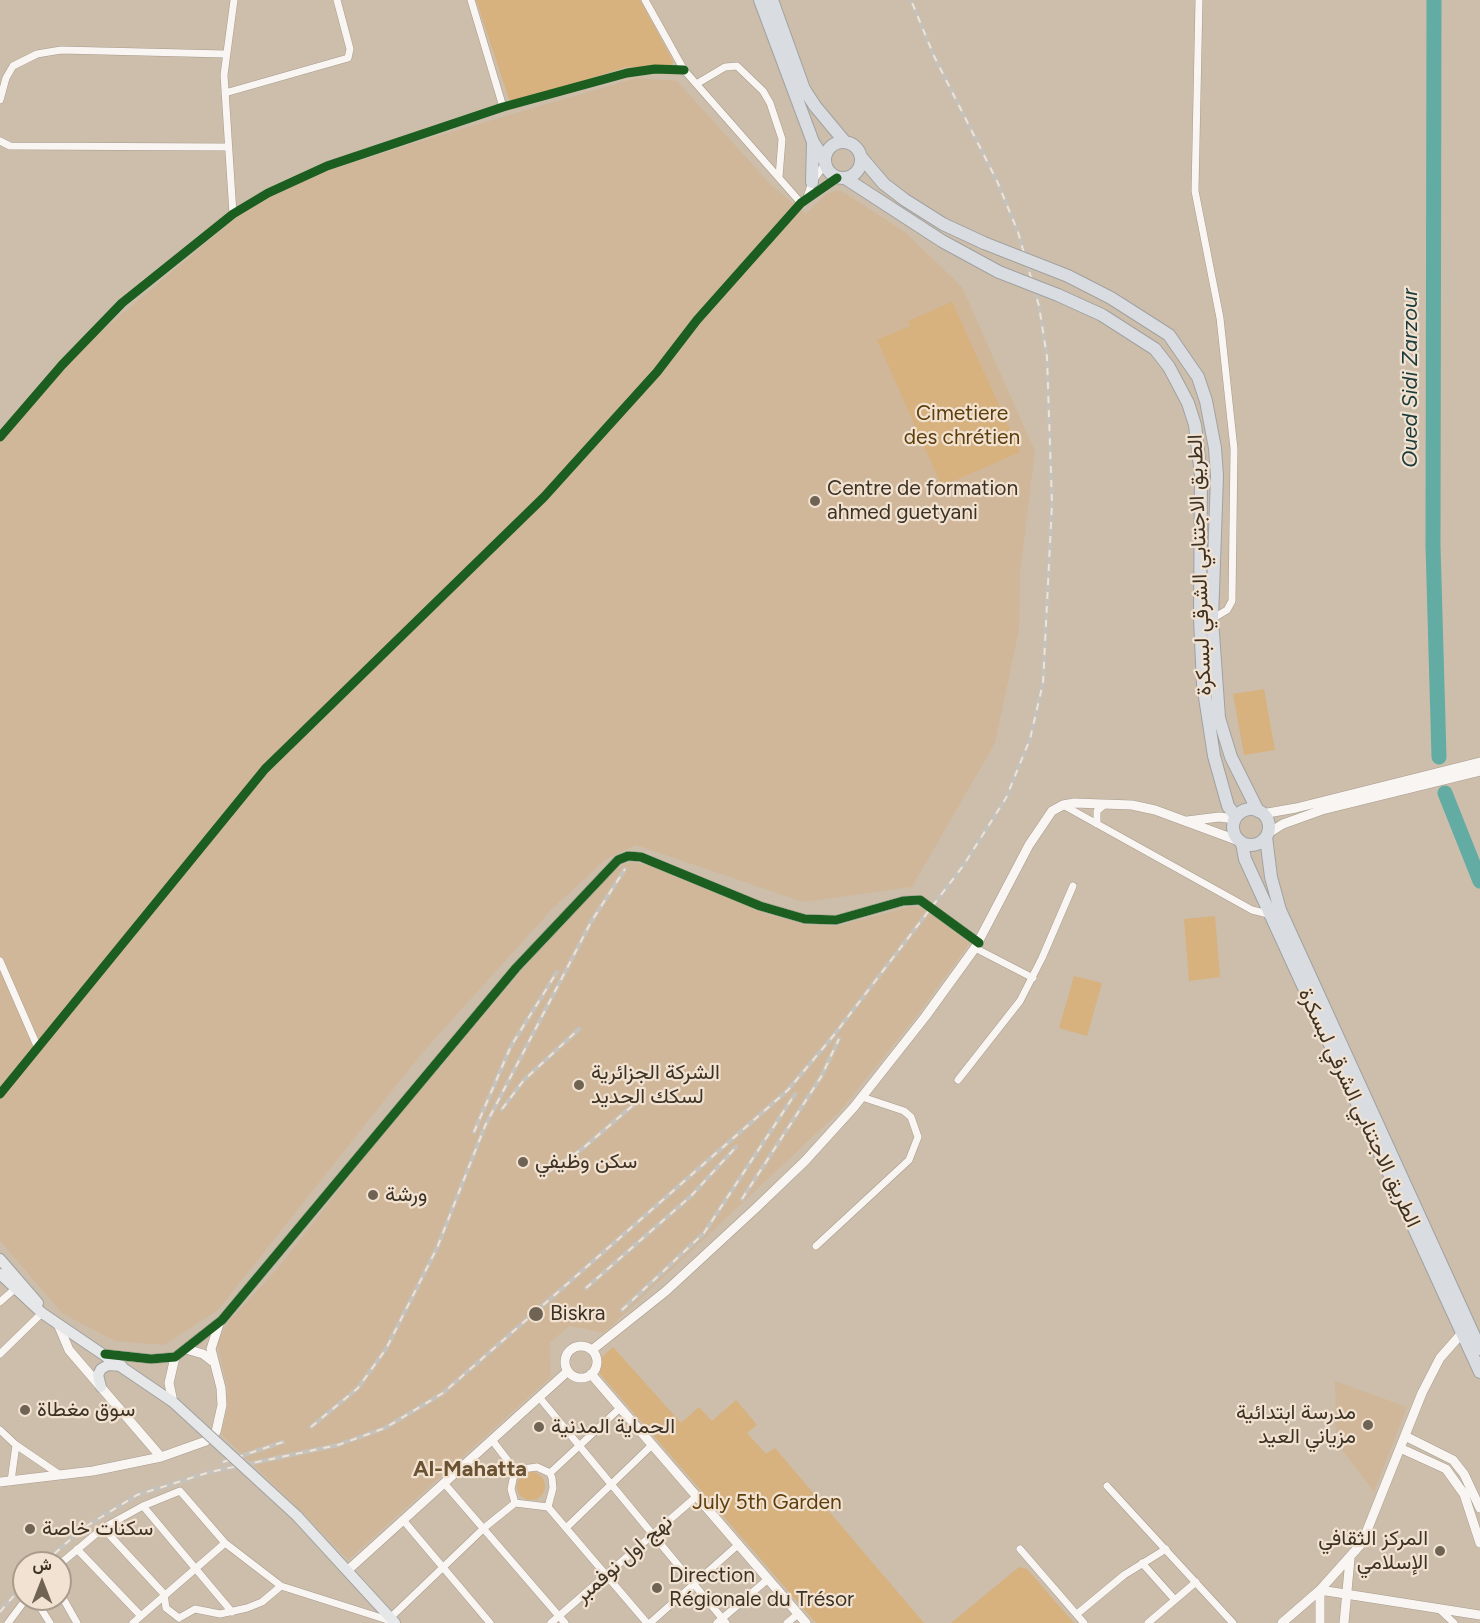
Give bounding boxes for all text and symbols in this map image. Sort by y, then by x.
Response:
water label: Oued Sidi Zarzour [1398,288,1424,468]
park label: Cimetiere des chrétien [904,401,1020,451]
street label: الطريق الاجتنابي الشرقي لبسكرة [1183,434,1217,696]
place label: Centre de formation ahmed guetyani [827,476,1018,526]
marker: Centre de formation ahmed guetyani [808,494,822,508]
street label: الطريق الاجتنابي الشرقي لبسكرة [1292,984,1426,1232]
place label: الشركة الجزائرية لسكك الحديد [591,1060,720,1110]
marker: الشركة الجزائرية لسكك الحديد [572,1078,586,1092]
place label: سكن وظيفي [535,1149,637,1175]
marker: سكن وظيفي [516,1155,530,1169]
place label: ورشة [385,1182,427,1208]
marker: ورشة [366,1188,380,1202]
place label: Biskra [550,1301,605,1327]
marker: Biskra [527,1305,545,1323]
place label: سوق مغطاة [37,1397,135,1423]
place label: مدرسة ابتدائية مزياني العيد [1236,1400,1356,1450]
marker: سوق مغطاة [18,1403,32,1417]
place label: الحماية المدنية [551,1414,675,1440]
marker: مدرسة ابتدائية مزياني العيد [1361,1418,1375,1432]
marker: الحماية المدنية [532,1420,546,1434]
district label: Al-Mahatta [413,1457,527,1483]
park label: July 5th Garden [692,1490,842,1516]
street label: نهج اول نوفمبر [570,1510,678,1608]
place label: سكنات خاصة [42,1516,153,1542]
marker: سكنات خاصة [23,1522,37,1536]
place label: المركز الثقافي الإسلامي [1318,1526,1428,1576]
marker: المركز الثقافي الإسلامي [1433,1544,1447,1558]
north arrow [12,1551,72,1611]
text: ش [32,1555,52,1574]
place label: Direction Régionale du Trésor [669,1563,854,1613]
marker: Direction Régionale du Trésor [650,1581,664,1595]

